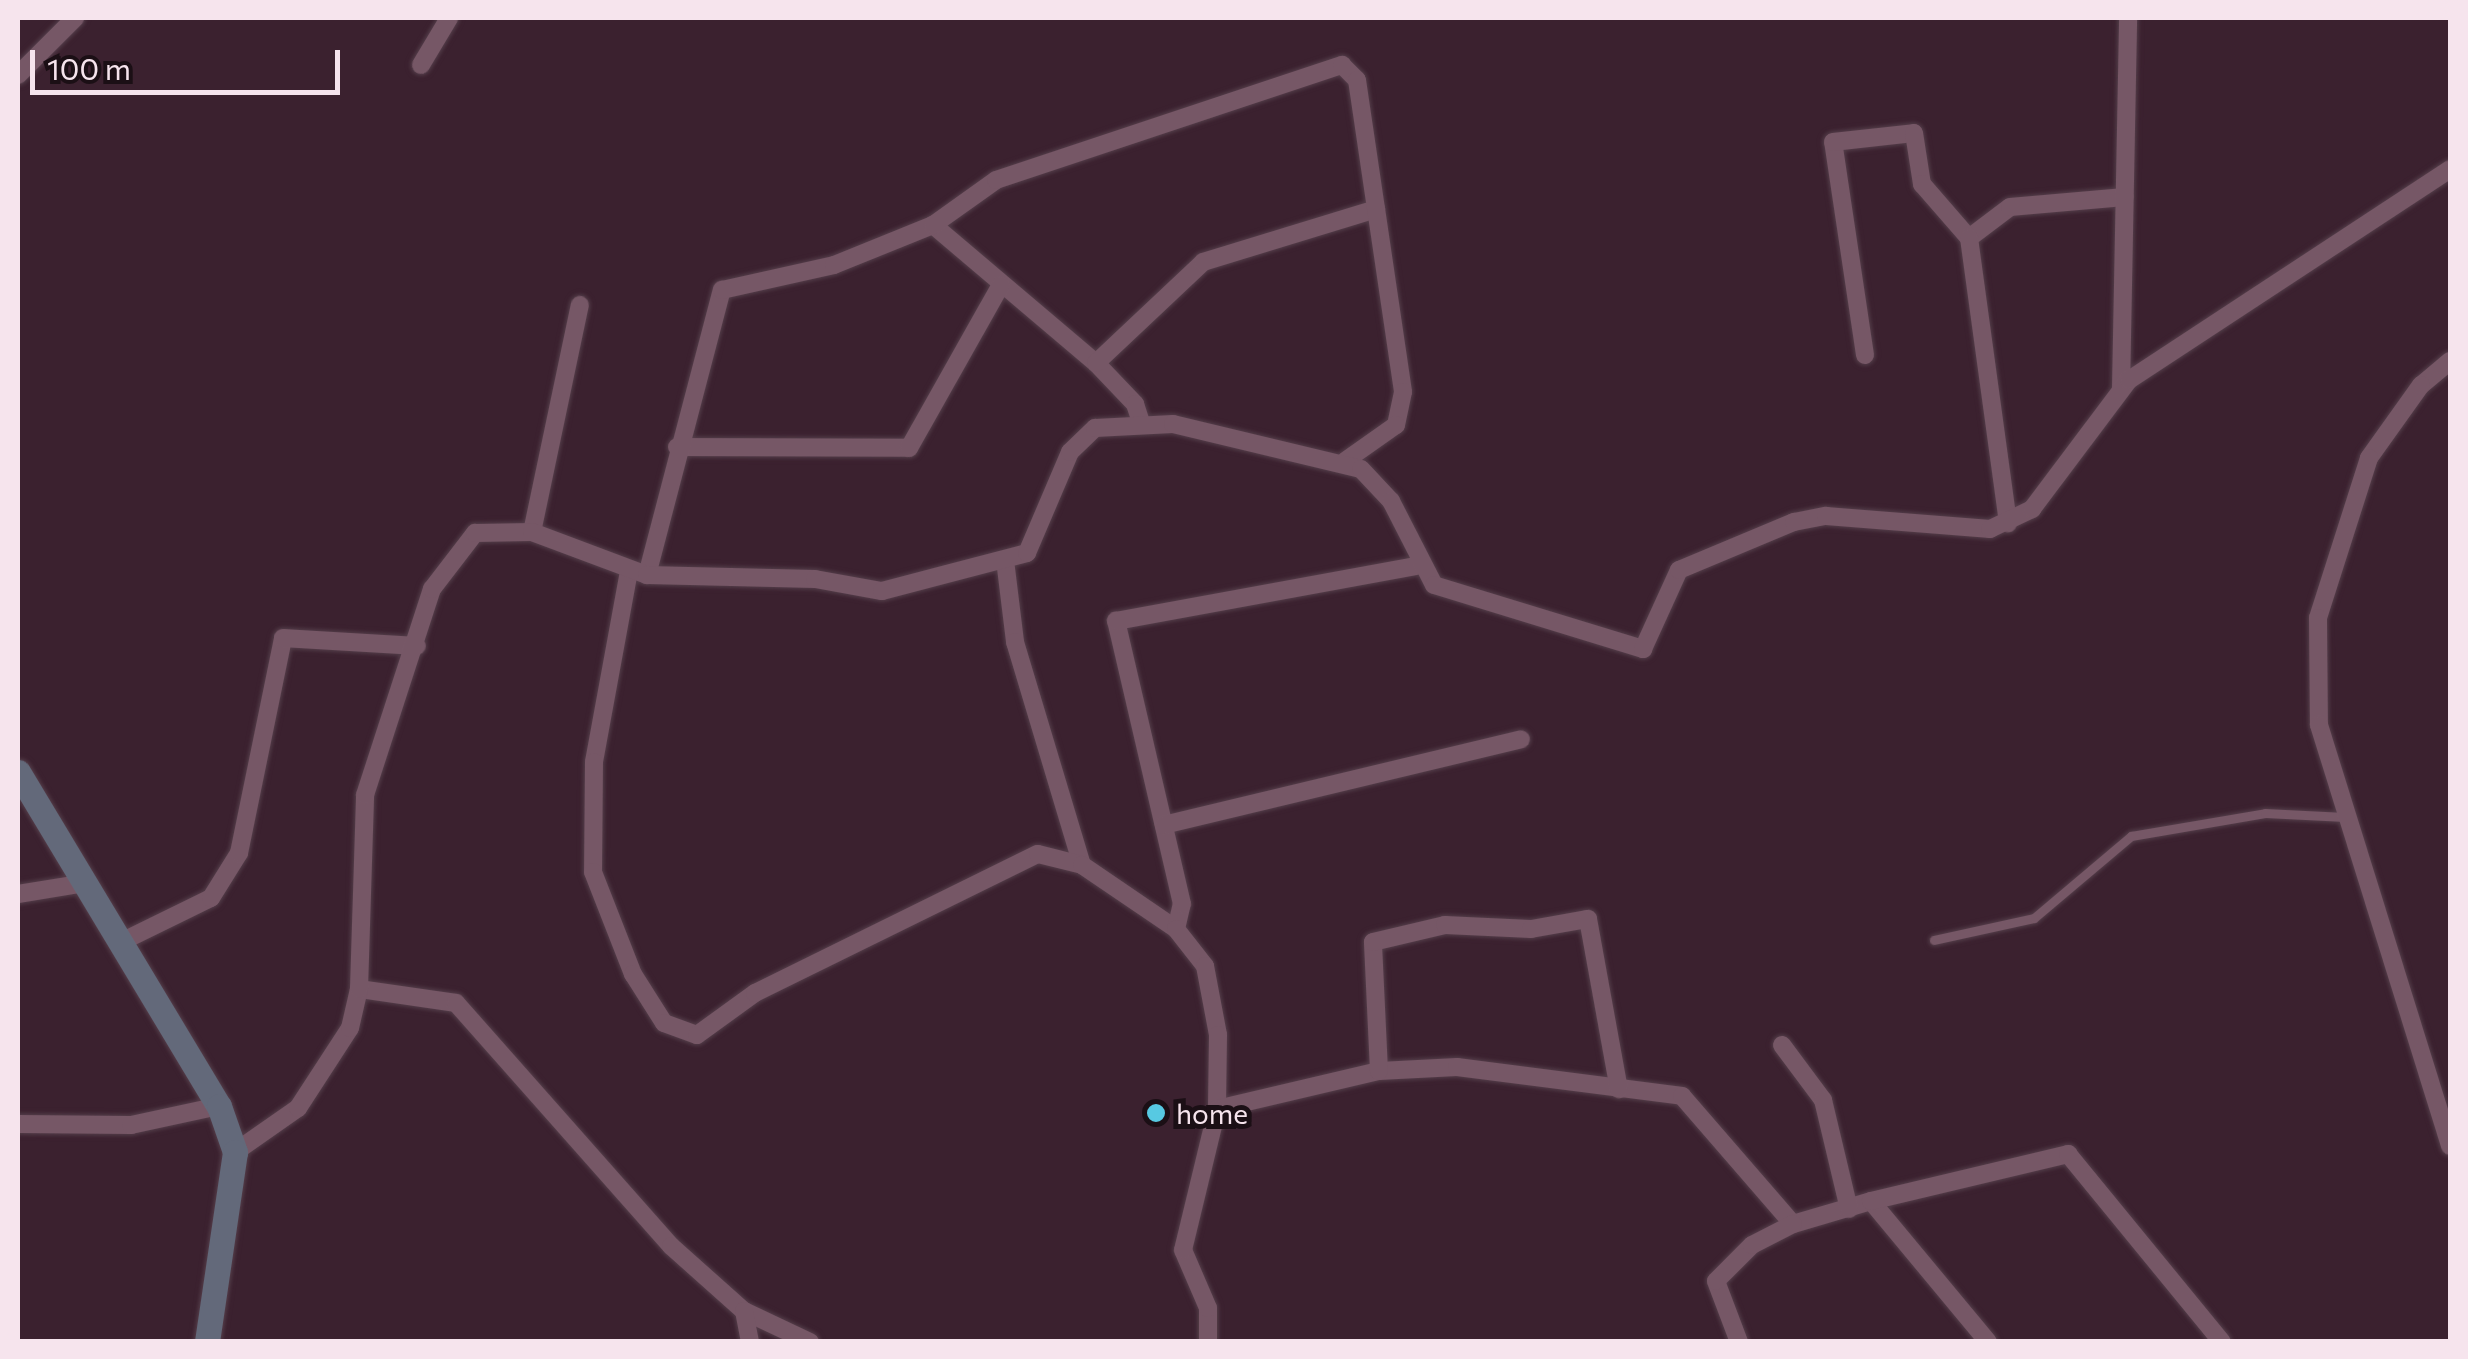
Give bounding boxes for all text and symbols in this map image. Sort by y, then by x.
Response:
scale bar [35,30,345,92]
text: 100 m [47,49,131,86]
place label: home [1176,1096,1248,1130]
marker: home [1145,1102,1167,1124]

